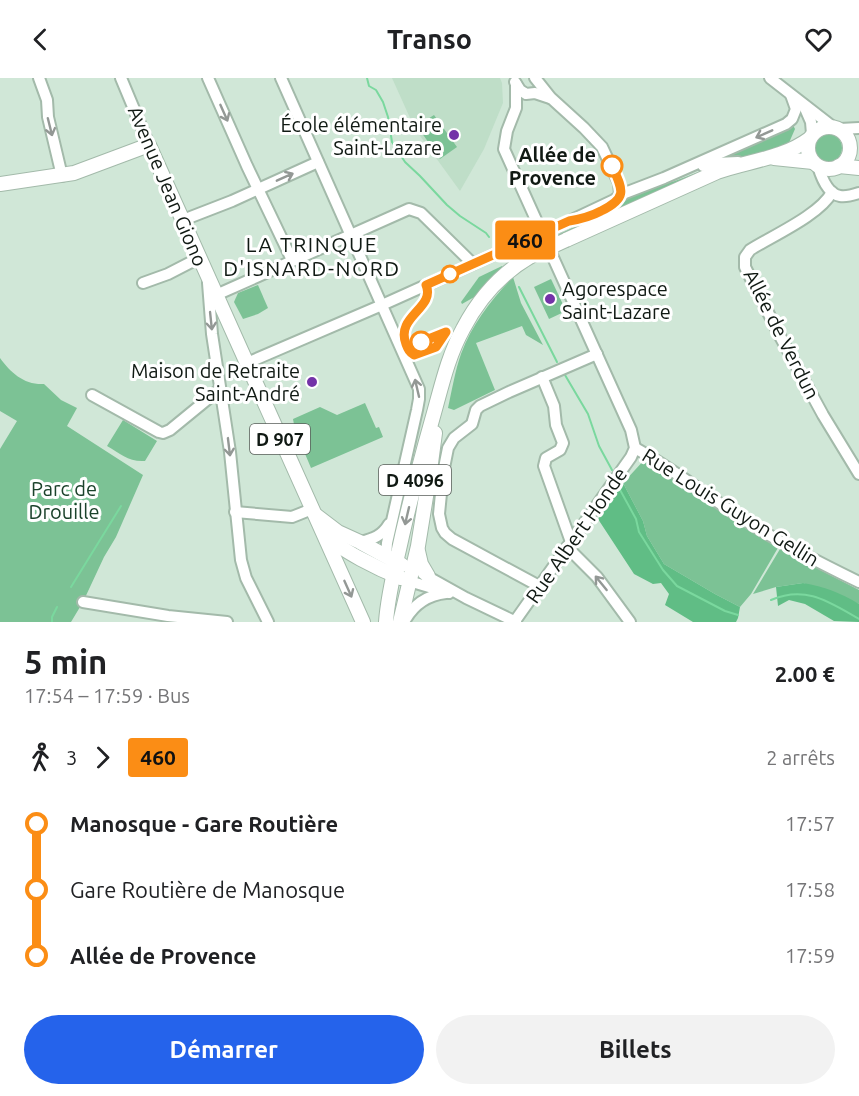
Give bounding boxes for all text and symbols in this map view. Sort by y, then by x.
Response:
icon: back [24,23,57,56]
icon: heart [802,23,835,56]
text: Transo [387,24,472,54]
street label: Avenue Jean Giono [124,102,212,270]
one-way arrow [219,104,230,122]
place label: École élémentaire Saint-Lazare [280,113,442,159]
one-way arrow [45,117,57,136]
marker: École élémentaire Saint-Lazare [447,128,461,142]
one-way arrow [755,129,773,140]
place label: Allée de Provence [509,143,596,189]
marker: Allée de Provence [601,155,623,177]
one-way arrow [275,171,293,183]
line badge: 460 [490,220,560,260]
text: 460 [507,228,543,252]
district label: LA TRINQUE D'ISNARD-NORD [223,232,401,280]
unlabelled marker [441,265,459,283]
street label: Allée de Verdun [739,265,825,403]
place label: Agorespace Saint-Lazare [562,277,671,323]
marker: Agorespace Saint-Lazare [543,292,557,306]
one-way arrow [206,311,217,331]
unlabelled marker [410,331,432,353]
place label: Maison de Retraite Saint-André [131,359,300,405]
marker: Maison de Retraite Saint-André [305,375,319,389]
one-way arrow [410,379,422,398]
road number: D 907 [250,424,310,454]
one-way arrow [224,436,235,456]
street label: Rue Louis Guyon Gellin [638,443,824,571]
street label: Rue Albert Honde [521,463,631,607]
road number: D 4096 [379,465,451,495]
park label: Parc de Drouille [28,477,100,523]
one-way arrow [400,506,412,525]
one-way arrow [594,575,607,591]
one-way arrow [343,580,355,598]
text: 5 min [24,643,107,680]
text: 2.00 € [775,661,835,686]
text: 17:54 – 17:59 · Bus [24,684,190,707]
icon: walk [24,741,57,774]
icon: forward [86,741,119,774]
text: 460 [140,745,176,769]
text: 3 [66,746,77,769]
text: 2 arrêts [766,746,835,769]
text: Manosque - Gare Routière [70,811,338,836]
text: 17:57 [785,812,835,835]
text: Gare Routière de Manosque [70,877,345,902]
text: 17:58 [785,878,835,901]
text: Allée de Provence [70,943,256,968]
text: 17:59 [785,944,835,967]
button: Démarrer [24,1015,424,1084]
button: Billets [436,1015,835,1084]

